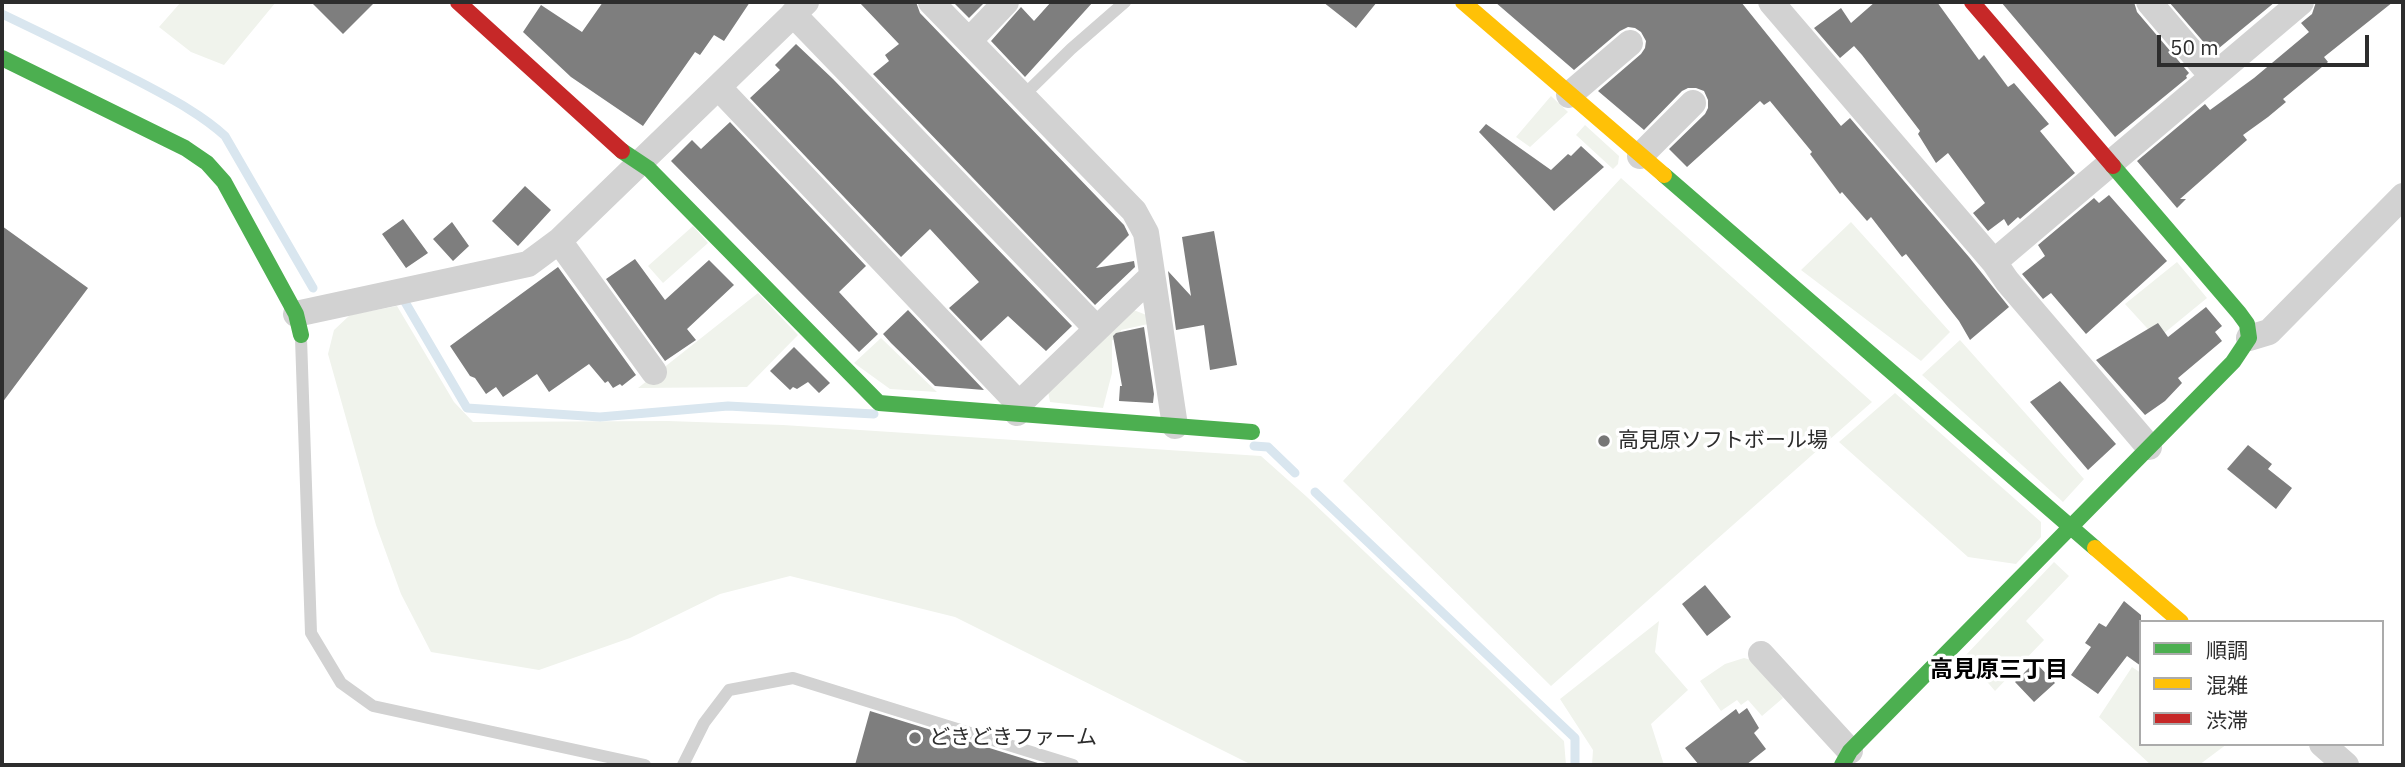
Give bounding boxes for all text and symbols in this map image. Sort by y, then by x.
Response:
scale bar [2160,21,2372,65]
text: 50 m [2170,33,2219,61]
place label: 高見原ソフトボール場 [1618,428,1828,454]
marker: 高見原ソフトボール場 [1596,433,1612,449]
legend [2139,620,2384,746]
text: 順調 [2206,636,2248,664]
district label: 高見原三丁目 [1930,656,2068,684]
text: 混雑 [2206,671,2248,699]
text: 渋滞 [2206,706,2248,734]
place label: どきどきファーム [929,725,1097,751]
marker: どきどきファーム [907,730,923,746]

